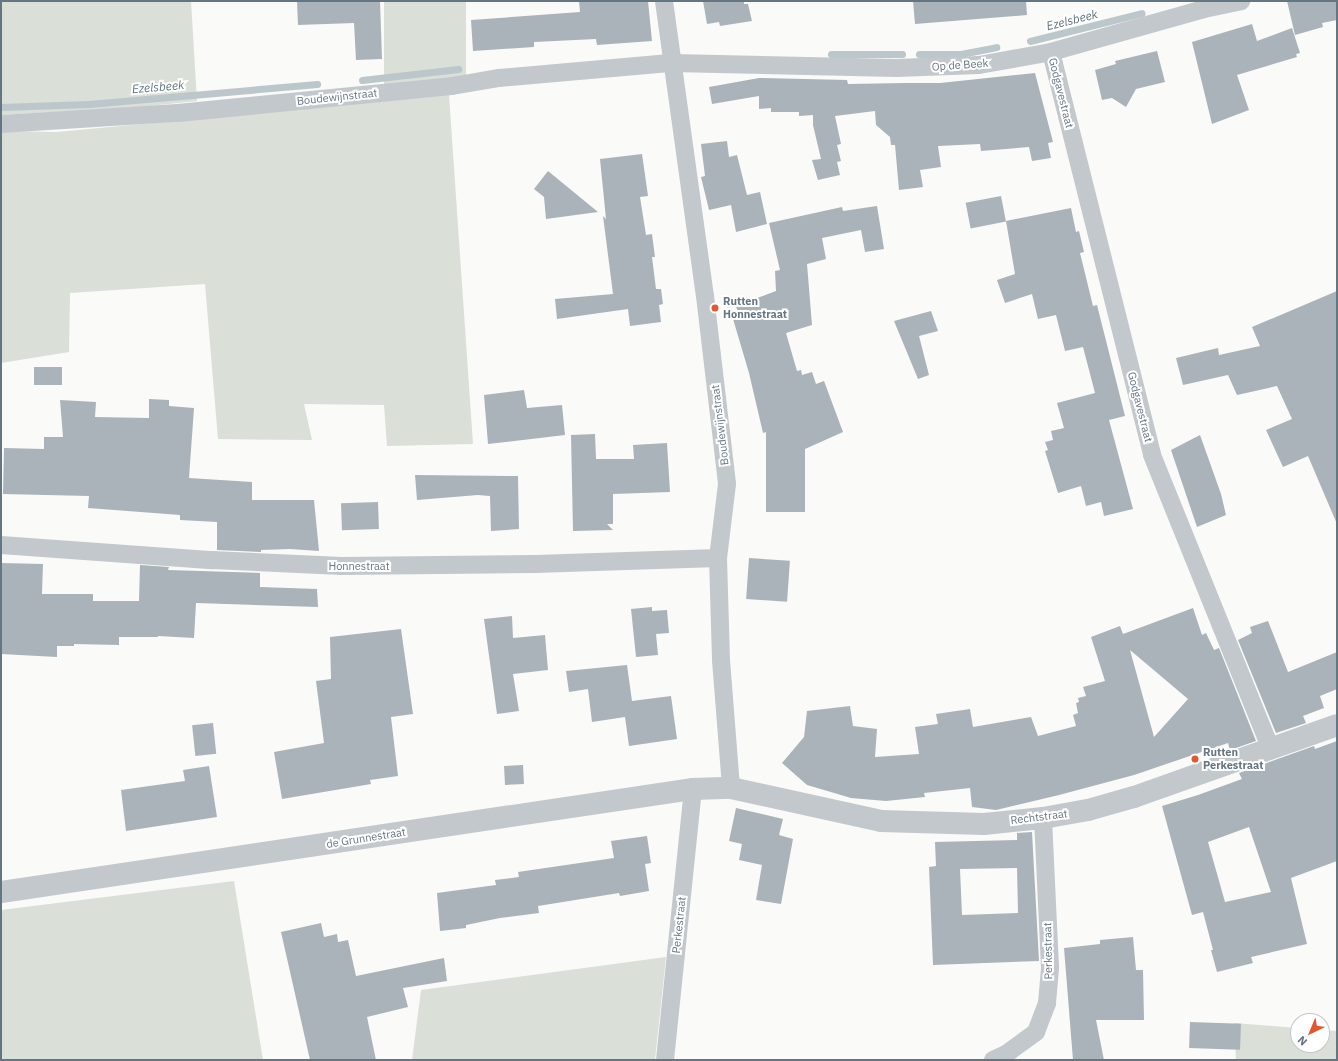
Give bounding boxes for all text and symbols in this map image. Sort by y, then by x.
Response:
water label: Ezelsbeek [1045,7,1099,33]
street label: Op de Beek [931,56,989,74]
street label: Godgavestraat [1046,57,1076,129]
water label: Ezelsbeek [131,78,185,96]
street label: Boudewijnstraat [296,86,378,108]
place label: Rutten Honnestraat [723,295,787,321]
marker: Rutten Honnestraat [710,303,720,313]
street label: Godgavestraat [1125,371,1155,443]
street label: Boudewijnstraat [709,384,731,466]
street label: Honnestraat [328,559,390,573]
place label: Rutten Perkestraat [1203,746,1263,772]
marker: Rutten Perkestraat [1190,754,1200,764]
street label: Rechtstraat [1010,807,1068,827]
street label: de Grunnestraat [325,825,407,851]
street label: Perkestraat [669,896,689,954]
street label: Perkestraat [1041,922,1055,980]
north arrow [1290,1013,1330,1053]
text: N [1295,1033,1310,1049]

